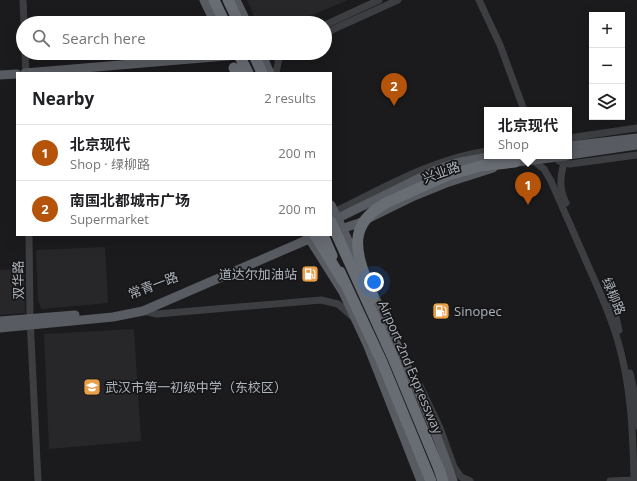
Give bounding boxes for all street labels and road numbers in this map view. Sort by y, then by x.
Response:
street label: 兴业路 [420,157,462,187]
street label: 双华路 [9,260,27,300]
street label: 常青一路 [125,267,181,303]
street label: 绿柳路 [598,275,630,317]
street label: Airport 2nd Expressway [375,297,447,437]

